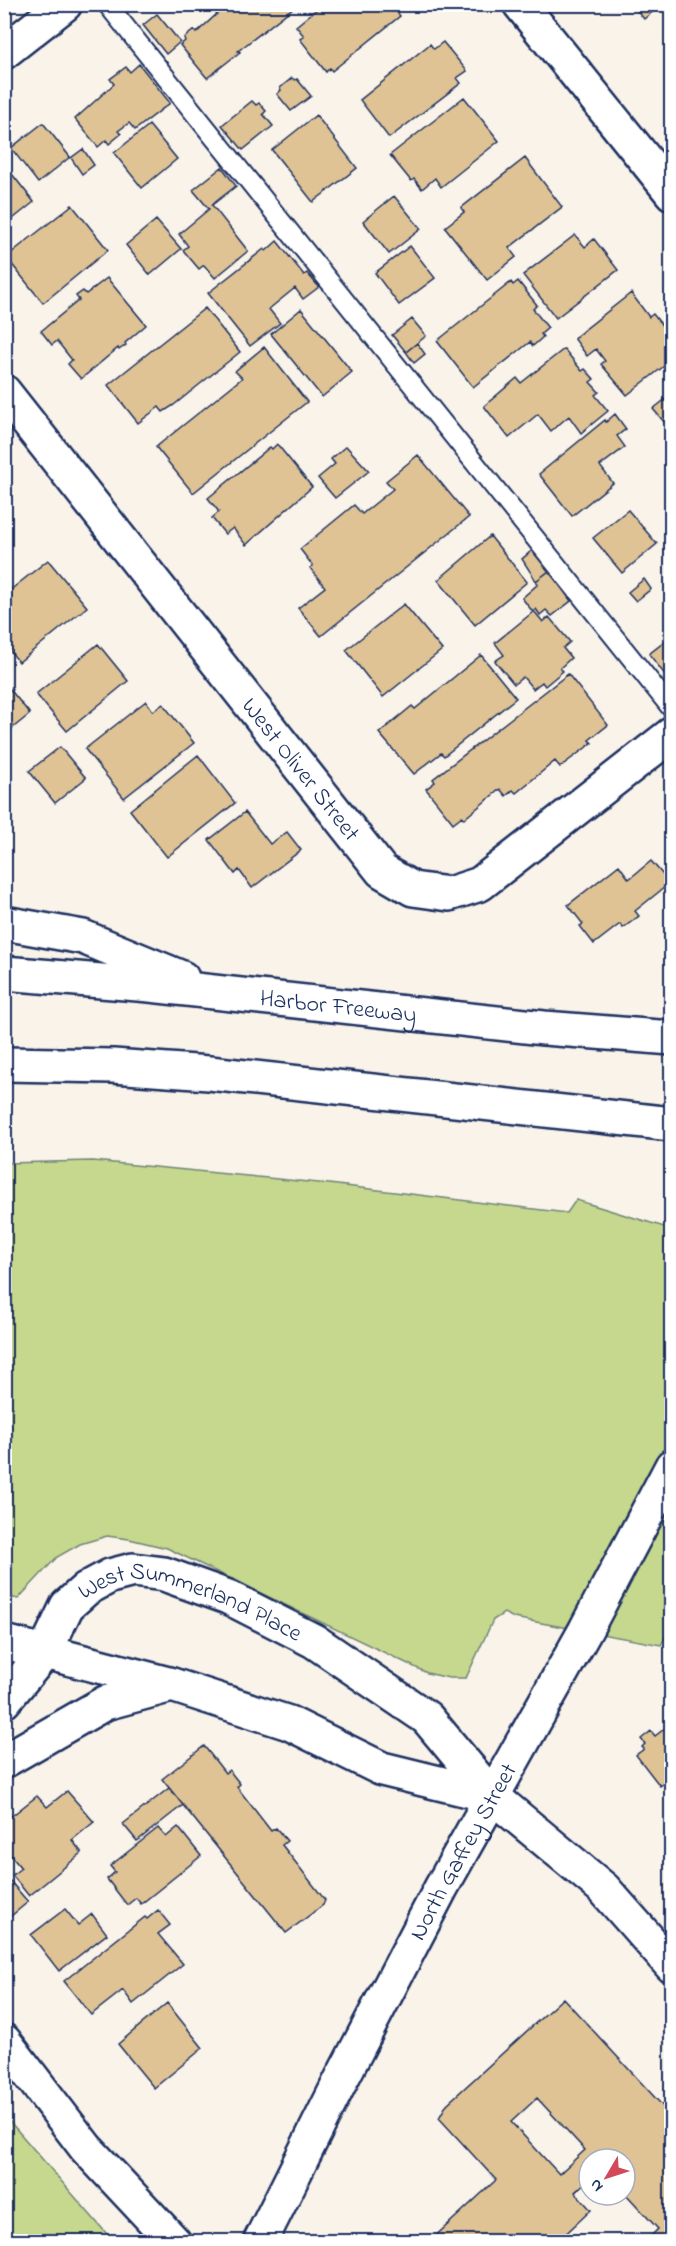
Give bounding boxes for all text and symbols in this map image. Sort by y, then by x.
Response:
street label: West Oliver Street [232,691,367,850]
street label: Harbor Freeway [258,982,418,1035]
street label: West Summerland Place [72,1555,308,1652]
street label: North Gaffey Street [402,1757,527,1947]
north arrow [577,2147,637,2207]
text: N [584,2173,610,2197]

